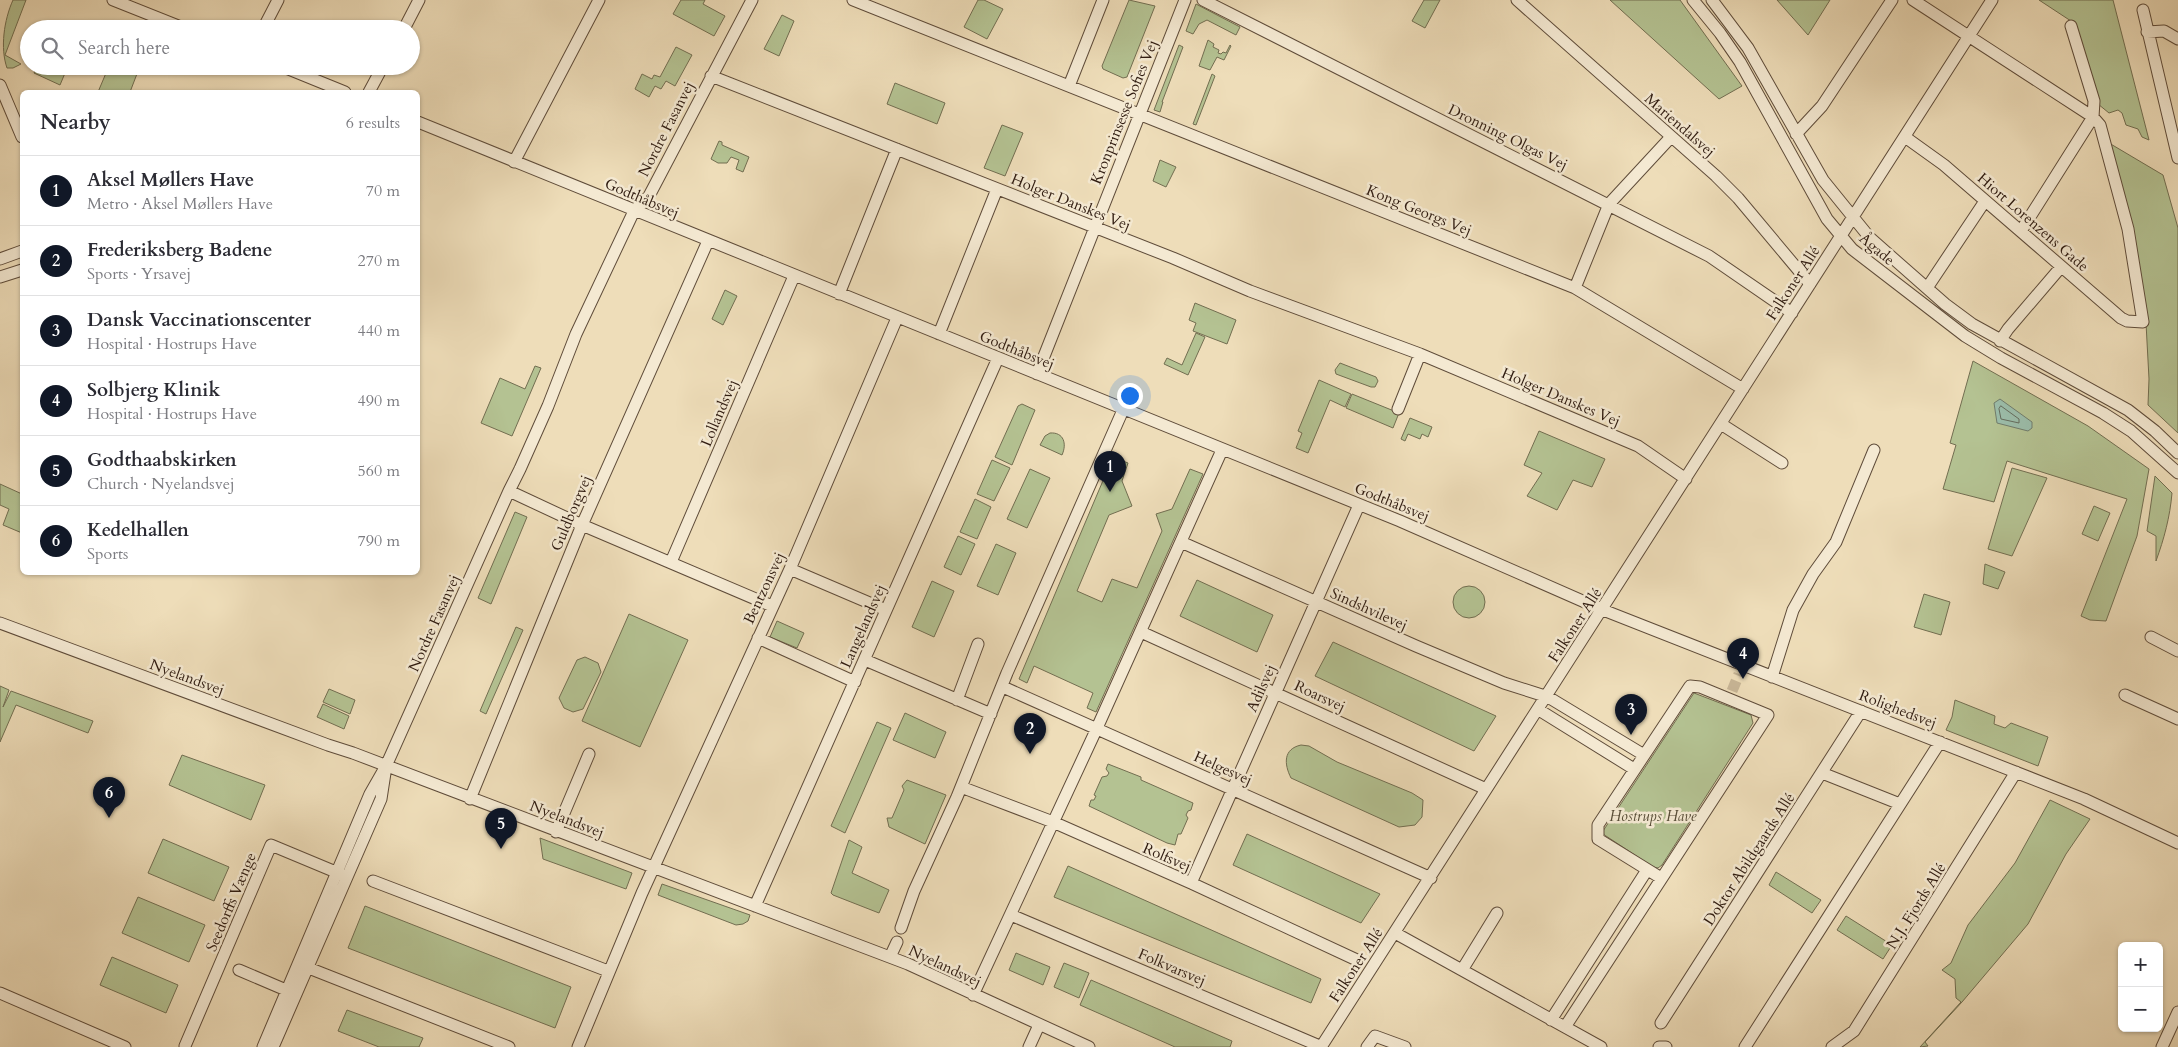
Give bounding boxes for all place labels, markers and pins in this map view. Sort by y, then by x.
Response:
pin: 1 [1094,451,1126,492]
pin: 4 [1727,638,1759,679]
pin: 3 [1615,694,1647,735]
pin: 2 [1014,713,1046,754]
pin: 6 [93,777,125,818]
pin: 5 [485,808,517,849]

